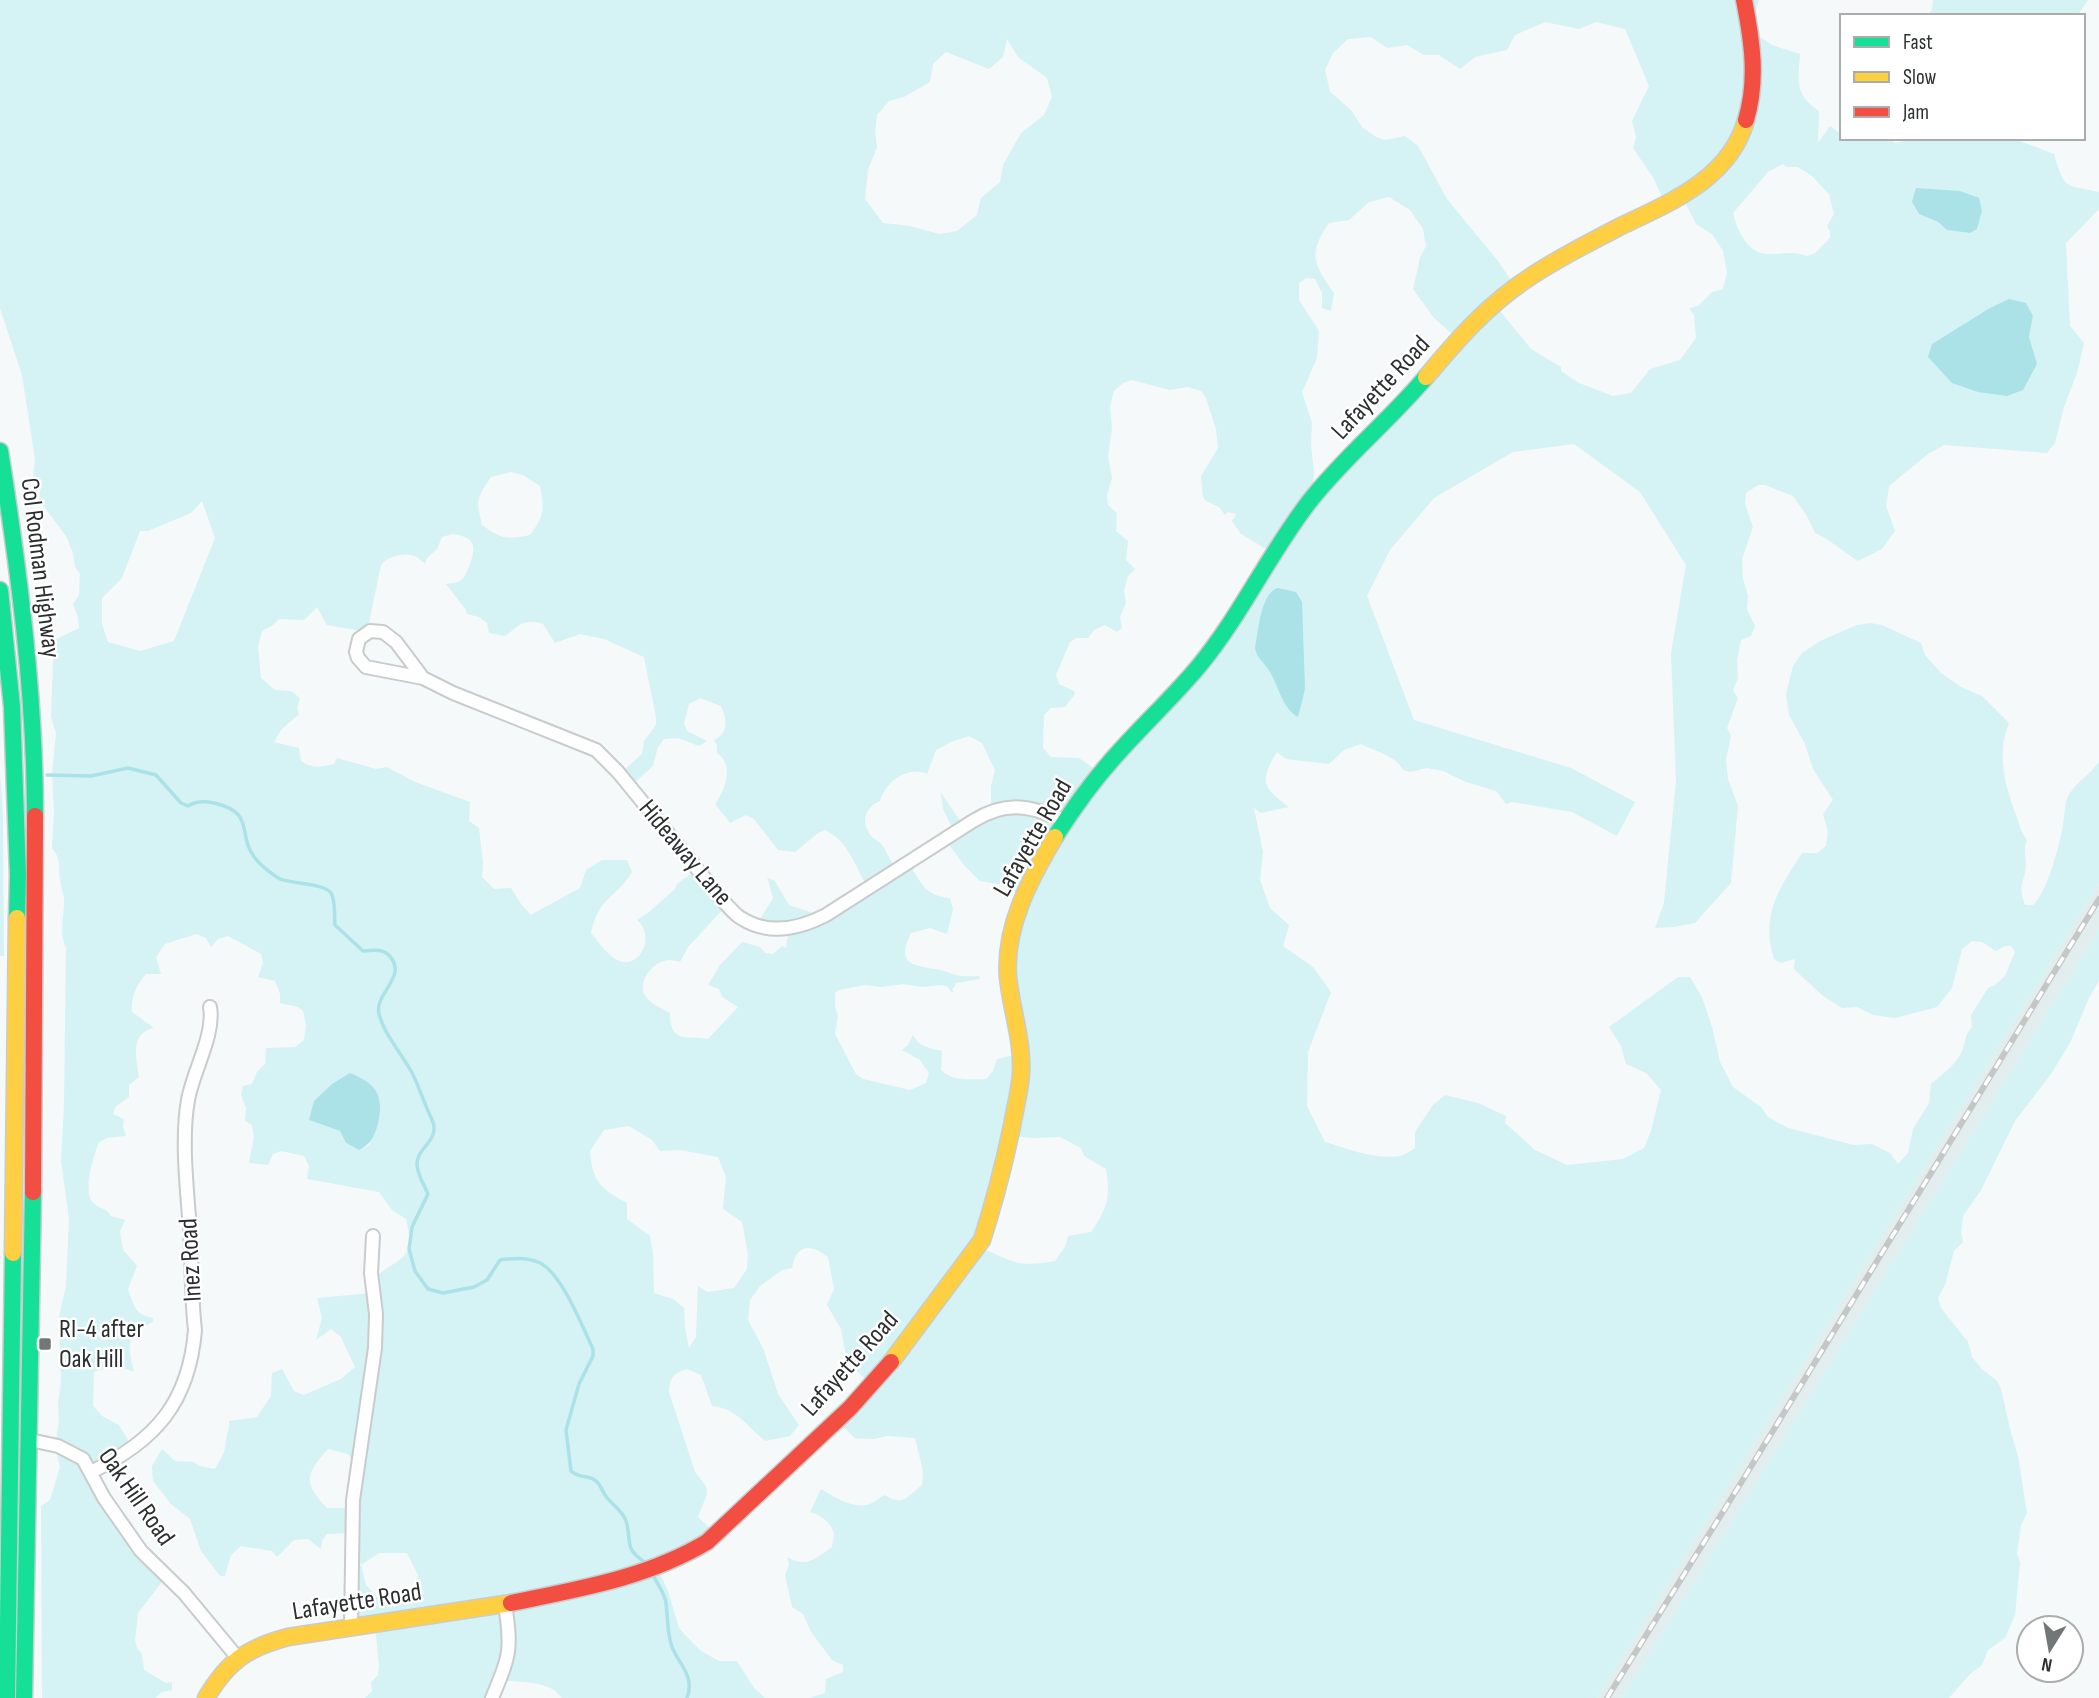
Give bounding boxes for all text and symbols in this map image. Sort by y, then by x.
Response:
legend [1840,14,2085,140]
text: Fast [1903,30,1933,55]
text: Slow [1903,65,1937,90]
text: Jam [1902,100,1929,125]
street label: Lafayette Road [1325,330,1437,446]
street label: Col Rodman Highway [14,476,66,660]
street label: Lafayette Road [987,774,1079,902]
street label: Hideaway Lane [632,794,738,912]
street label: Inez Road [173,1217,209,1303]
street label: Lafayette Road [795,1305,905,1423]
place label: RI-4 after Oak Hill [59,1314,145,1375]
marker: RI-4 after Oak Hill [37,1336,53,1352]
street label: Oak Hill Road [91,1442,181,1552]
street label: Lafayette Road [290,1576,424,1628]
north arrow [2015,1614,2085,1684]
text: N [2040,1652,2054,1676]

